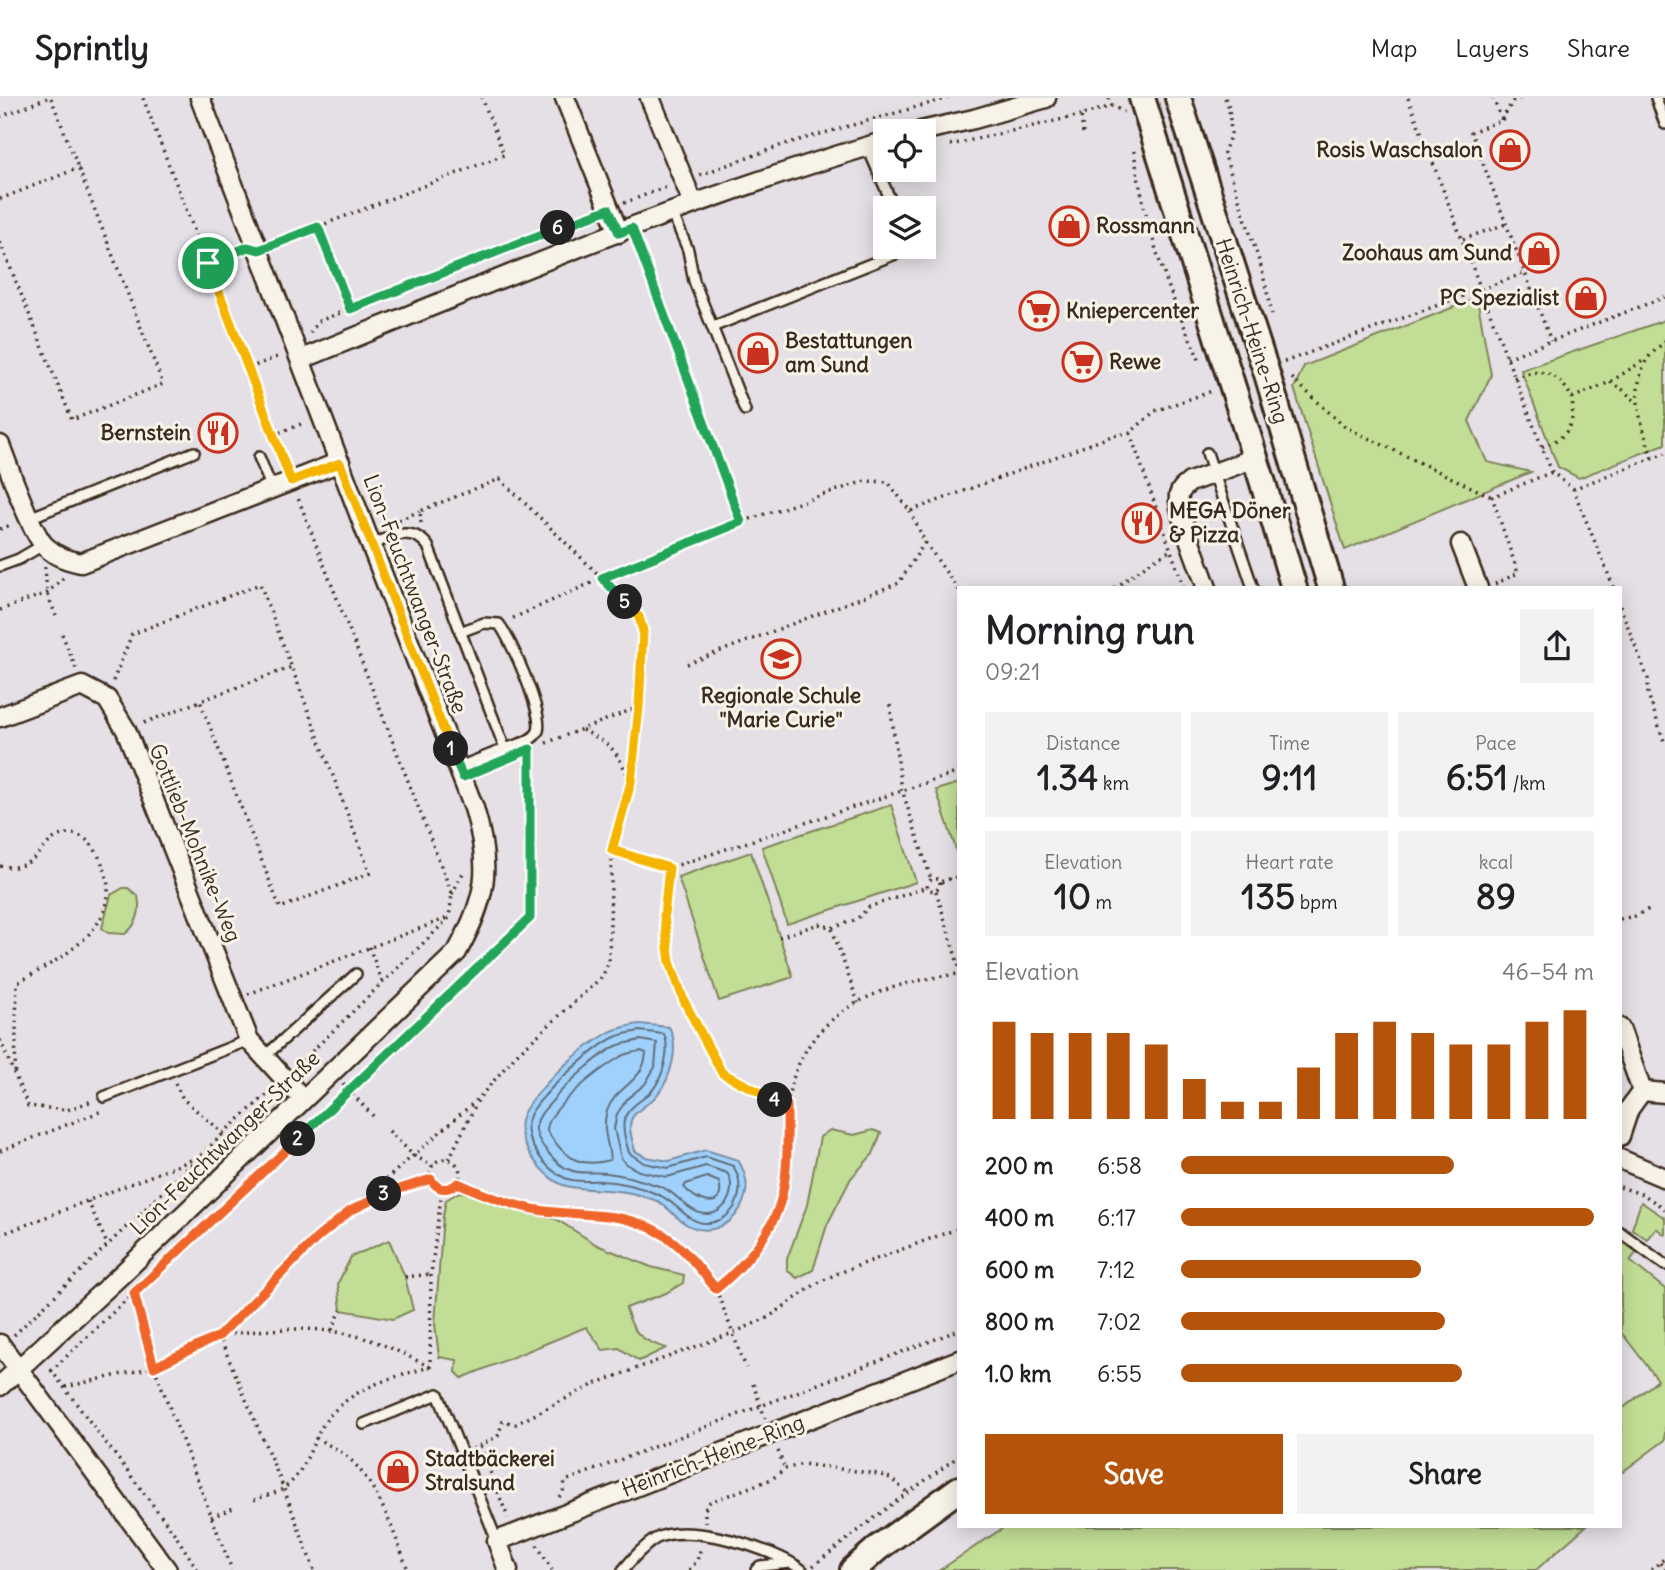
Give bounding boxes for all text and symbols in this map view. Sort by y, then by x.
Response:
text: Sprintly [35,27,149,69]
text: Map [1371,33,1417,63]
text: Layers [1455,33,1529,63]
text: Share [1567,33,1630,63]
map controls [873,119,936,259]
button: locate [873,119,936,182]
shop icon: Rosis Waschsalon [1489,129,1531,171]
place label: Rosis Waschsalon [1316,136,1483,163]
button: layers [873,196,936,259]
shop icon: Rossmann [1048,205,1090,247]
pin: 6 [540,211,576,246]
place label: Rossmann [1096,212,1195,239]
text: 6 [552,215,563,239]
shop icon: Zoohaus am Sund [1518,232,1560,274]
pin [178,233,238,293]
street label: Heinrich-Heine-Ring [1210,235,1295,427]
place label: Zoohaus am Sund [1342,239,1513,266]
icon: arrive [189,244,227,282]
shop icon: PC Spezialist [1565,277,1607,319]
place label: PC Spezialist [1440,284,1560,311]
supermarket icon: Kniepercenter [1018,290,1060,332]
place label: Kniepercenter [1066,297,1200,324]
place label: Bestattungen am Sund [785,327,912,378]
shop icon: Bestattungen am Sund [737,332,779,374]
supermarket icon: Rewe [1061,341,1103,383]
place label: Rewe [1109,348,1161,375]
restaurant icon: Bernstein [197,412,239,454]
place label: Bernstein [101,419,191,446]
street label: Lion-Feuchtwanger-Straße [357,471,474,717]
place label: MEGA Döner & Pizza [1169,497,1291,548]
restaurant icon: MEGA Döner & Pizza [1121,502,1163,544]
pin: 5 [608,584,642,620]
text: 5 [619,589,630,613]
text: Morning run [985,607,1195,654]
button: share [1520,609,1594,683]
school or university icon: Regionale Schule "Marie Curie" [760,638,802,680]
text: 09:21 [985,657,1040,686]
place label: Regionale Schule "Marie Curie" [701,682,861,733]
text: Distance [1046,731,1120,755]
text: Time [1269,731,1310,755]
text: Pace [1475,731,1516,755]
pin: 1 [434,732,468,766]
text: 1 [447,736,454,760]
street label: Gottlieb-Mohnike-Weg [143,740,248,946]
text: 1.34 [1037,755,1098,799]
text: 9:11 [1262,755,1317,799]
text: 6:51 [1446,755,1508,799]
text: km [1098,771,1129,795]
text: /km [1508,771,1546,795]
text: Elevation [1044,850,1122,874]
text: Heart rate [1245,850,1334,874]
text: kcal [1479,850,1513,874]
text: 10 [1054,874,1091,918]
text: 135 [1241,874,1295,918]
text: 89 [1476,874,1516,918]
text: m [1091,890,1112,914]
text: bpm [1295,890,1338,914]
text: Elevation [985,957,1079,986]
text: 46–54 m [1502,957,1594,986]
street label: Lion-Feuchtwanger-Straße [124,1045,325,1240]
pin: 4 [758,1082,792,1118]
text: 4 [769,1087,780,1111]
pin: 2 [280,1122,316,1156]
text: 2 [292,1126,303,1150]
text: 200 m [985,1151,1054,1180]
text: 6:58 [1097,1151,1142,1180]
pin: 3 [366,1176,402,1212]
text: 3 [378,1181,389,1205]
text: 400 m [985,1203,1054,1232]
text: 6:17 [1097,1203,1136,1232]
text: 600 m [985,1255,1054,1284]
text: 7:12 [1097,1255,1135,1284]
text: 800 m [985,1307,1054,1336]
text: 7:02 [1097,1307,1141,1336]
text: 1.0 km [985,1359,1051,1388]
text: 6:55 [1097,1359,1142,1388]
street label: Heinrich-Heine-Ring [618,1408,808,1503]
button: Save [985,1434,1283,1514]
button: Share [1297,1434,1594,1514]
place label: Stadtbäckerei Stralsund [425,1445,555,1496]
shop icon: Stadtbäckerei Stralsund [377,1450,419,1492]

